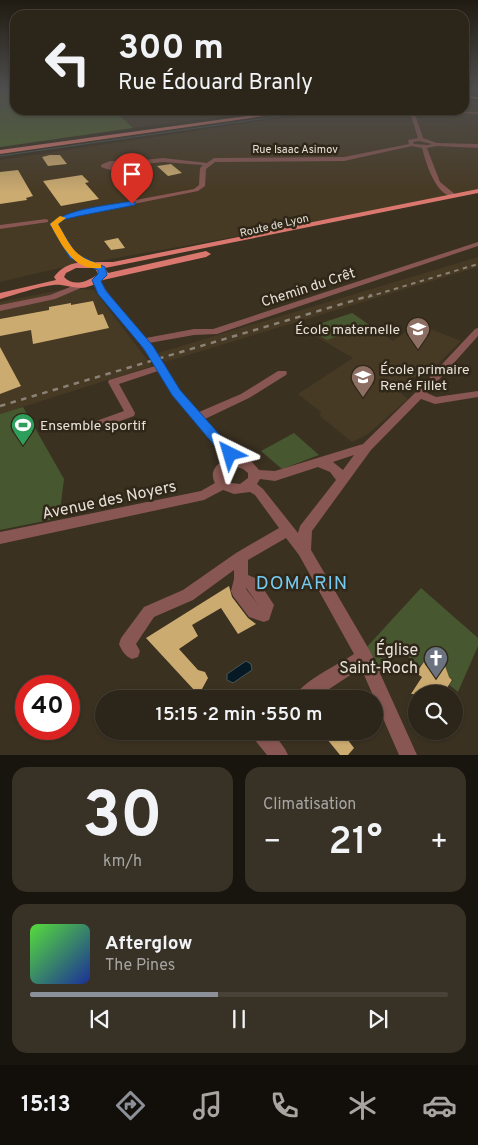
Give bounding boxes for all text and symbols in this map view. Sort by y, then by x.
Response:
text: 300 m [118,27,224,71]
icon: left [35,30,100,95]
text: Rue Édouard Branly [118,70,313,97]
street label: Rue Isaac Asimov [252,143,338,157]
pin [111,153,153,204]
icon: arrive [118,160,146,188]
street label: Route de Lyon [238,211,310,241]
street label: Chemin du Crêt [259,265,358,312]
school or university icon: École maternelle [405,316,431,350]
place label: École maternelle [295,321,400,339]
place label: École primaire René Fillet [380,361,470,395]
school or university icon: École primaire René Fillet [350,364,376,398]
sports icon: Ensemble sportif [10,412,36,446]
place label: Ensemble sportif [40,418,146,435]
position arrow [203,427,255,479]
street label: Avenue des Noyers [40,477,178,525]
district label: DOMARIN [256,572,348,596]
place label: Église Saint-Roch [339,639,418,679]
church icon: Église Saint-Roch [423,645,449,679]
speed limit sign: 40 [15,675,80,740]
map controls [408,685,463,740]
button: search [408,685,463,740]
text: 15:15 · 2 min · 550 m [155,703,323,727]
text: 30 [82,778,163,860]
text: Climatisation [263,795,356,815]
text: 21° [329,819,382,868]
text: − [263,825,281,861]
text: + [430,825,448,861]
text: km/h [103,852,142,872]
text: Afterglow [105,932,193,956]
text: The Pines [105,956,175,976]
icon: previous [86,1005,114,1033]
icon: pause [225,1005,253,1033]
icon: next [364,1005,392,1033]
icon: directions [113,1088,148,1123]
icon: music [190,1088,225,1123]
icon: phone [267,1088,302,1123]
icon: climate [345,1088,380,1123]
icon: car [422,1088,457,1123]
text: 15:13 [21,1092,71,1119]

